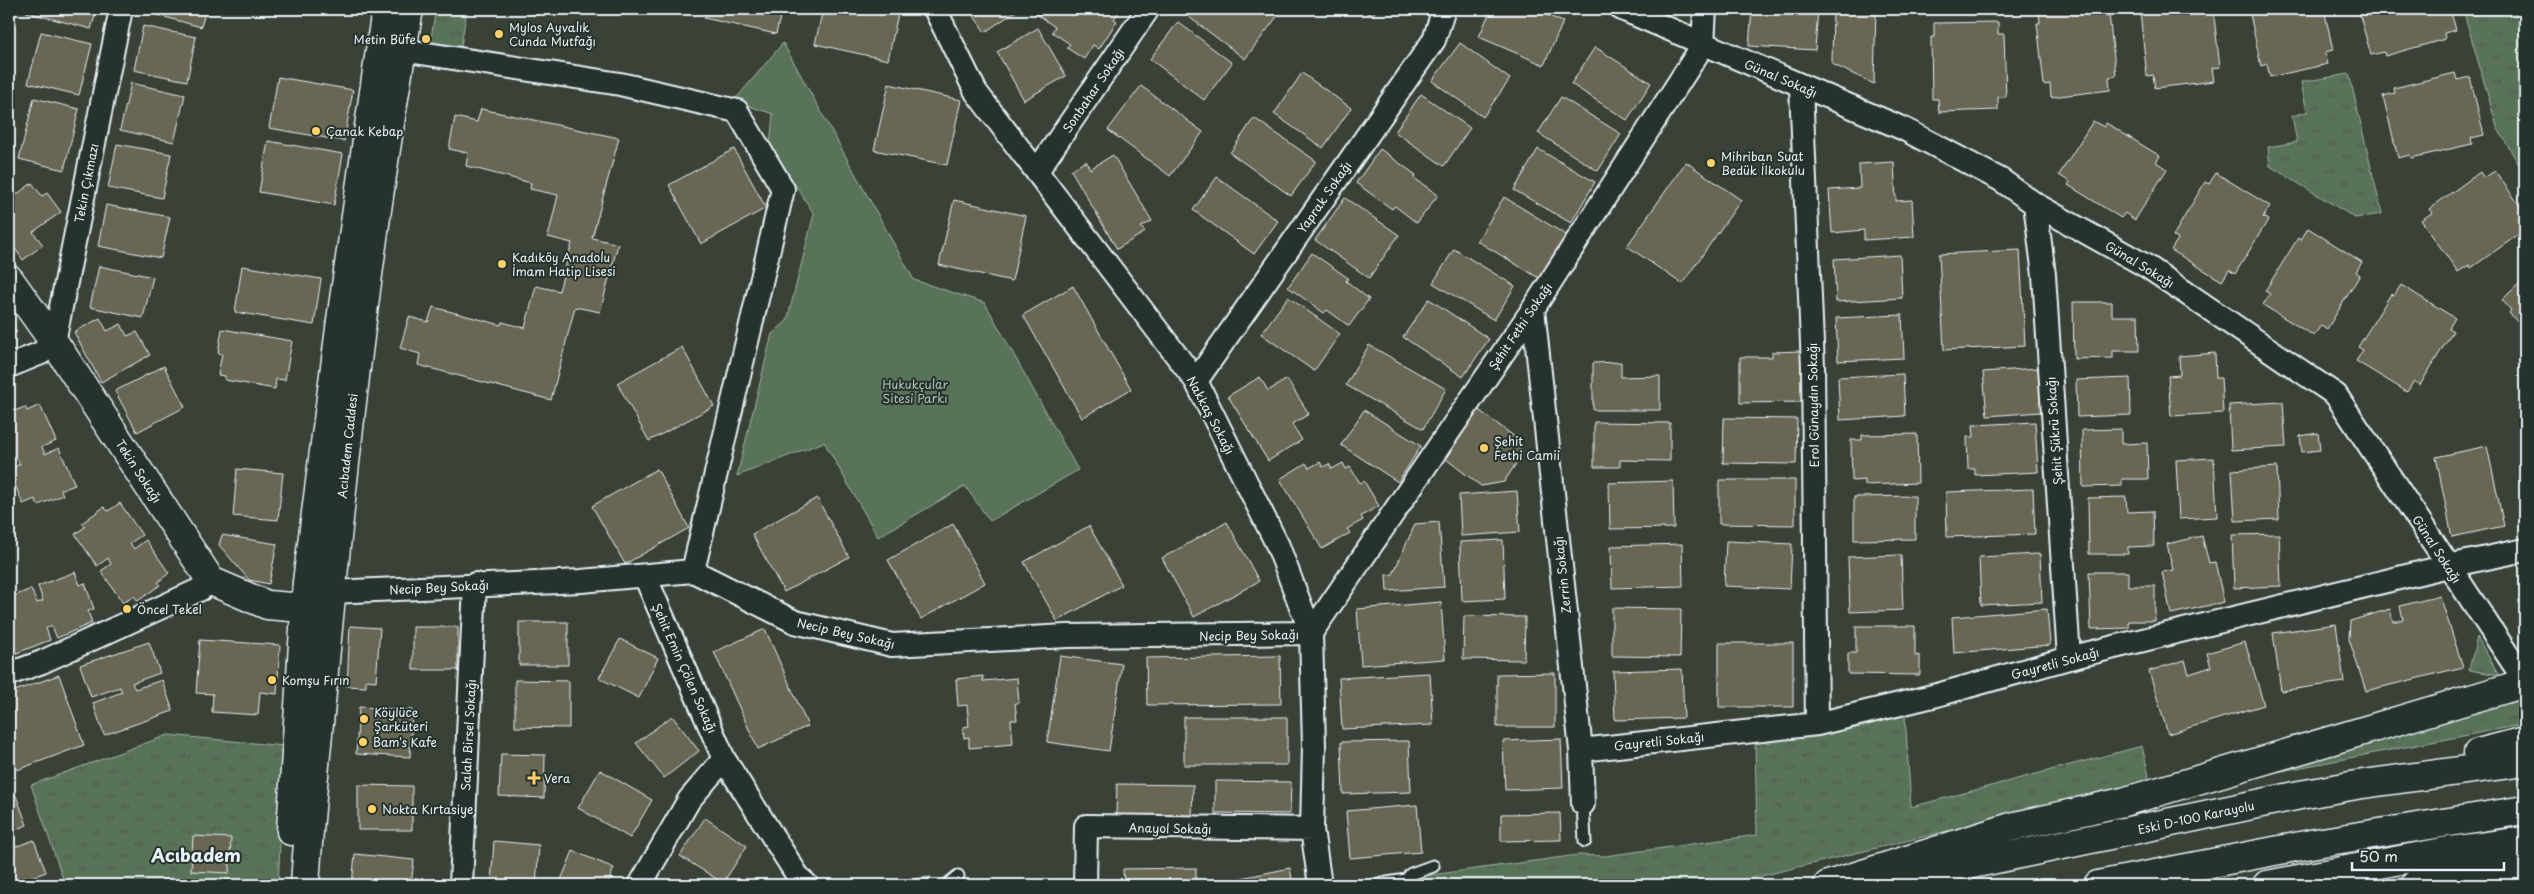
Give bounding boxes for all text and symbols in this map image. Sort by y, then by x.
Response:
place label: Mylos Ayvalık Cunda Mutfağı [509,18,596,50]
marker: Mylos Ayvalık Cunda Mutfağı [493,28,505,40]
place label: Metin Büfe [354,30,416,48]
marker: Metin Büfe [420,33,432,45]
street label: Sonbahar Sokağı [1058,44,1128,136]
street label: Günal Sokağı [1742,55,1820,101]
place label: Çanak Kebap [326,122,403,140]
marker: Çanak Kebap [310,125,322,137]
street label: Tekin Çıkmazı [69,142,103,224]
place label: Mihriban Suat Bedük İlkokulu [1721,147,1805,179]
street label: Yaprak Sokağı [1292,157,1356,237]
marker: Mihriban Suat Bedük İlkokulu [1705,157,1717,169]
street label: Günal Sokağı [2102,236,2178,292]
place label: Kadıköy Anadolu İmam Hatip Lisesi [512,248,616,280]
marker: Kadıköy Anadolu İmam Hatip Lisesi [496,258,508,270]
street label: Şehit Fethi Sokağı [1484,278,1556,374]
street label: Erol Günaydın Sokağı [1803,343,1823,467]
street label: Nakkaş Sokağı [1183,373,1239,457]
park label: Hukukçular Sitesi Parkı [882,375,948,407]
street label: Şehit Şükrü Sokağı [2041,376,2067,486]
street label: Acıbadem Caddesi [333,392,361,500]
place label: Şehit Fethi Camii [1494,432,1560,464]
street label: Tekin Sokağı [112,436,166,506]
marker: Şehit Fethi Camii [1478,442,1490,454]
street label: Günal Sokağı [2408,511,2466,587]
street label: Zerrin Sokağı [1549,535,1575,615]
street label: Necip Bey Sokağı [389,575,489,599]
place label: Öncel Tekel [137,600,202,618]
street label: Şehit Emin Çölen Sokağı [648,600,722,736]
marker: Öncel Tekel [121,603,133,615]
street label: Necip Bey Sokağı [795,613,897,653]
street label: Necip Bey Sokağı [1199,625,1299,645]
street label: Gayretli Sokağı [2009,643,2101,683]
place label: Komşu Fırın [282,671,350,689]
marker: Komşu Fırın [266,674,278,686]
street label: Salah Birsel Sokağı [456,679,480,791]
place label: Köylüce Şarküteri [374,703,428,735]
marker: Köylüce Şarküteri [358,713,370,725]
street label: Gayretli Sokağı [1613,727,1705,755]
place label: Bam's Kafe [373,733,437,751]
marker: Bam's Kafe [357,736,369,748]
place label: Vera [544,769,571,787]
marker: Vera [528,772,540,784]
street label: Eski D-100 Karayolu [2136,796,2256,838]
place label: Nokta Kırtasiye [382,800,473,818]
marker: Nokta Kırtasiye [366,803,378,815]
street label: Anayol Sokağı [1128,818,1212,838]
scale bar [2352,839,2504,871]
district label: Acıbadem [150,841,241,868]
text: 50 m [2359,844,2398,867]

